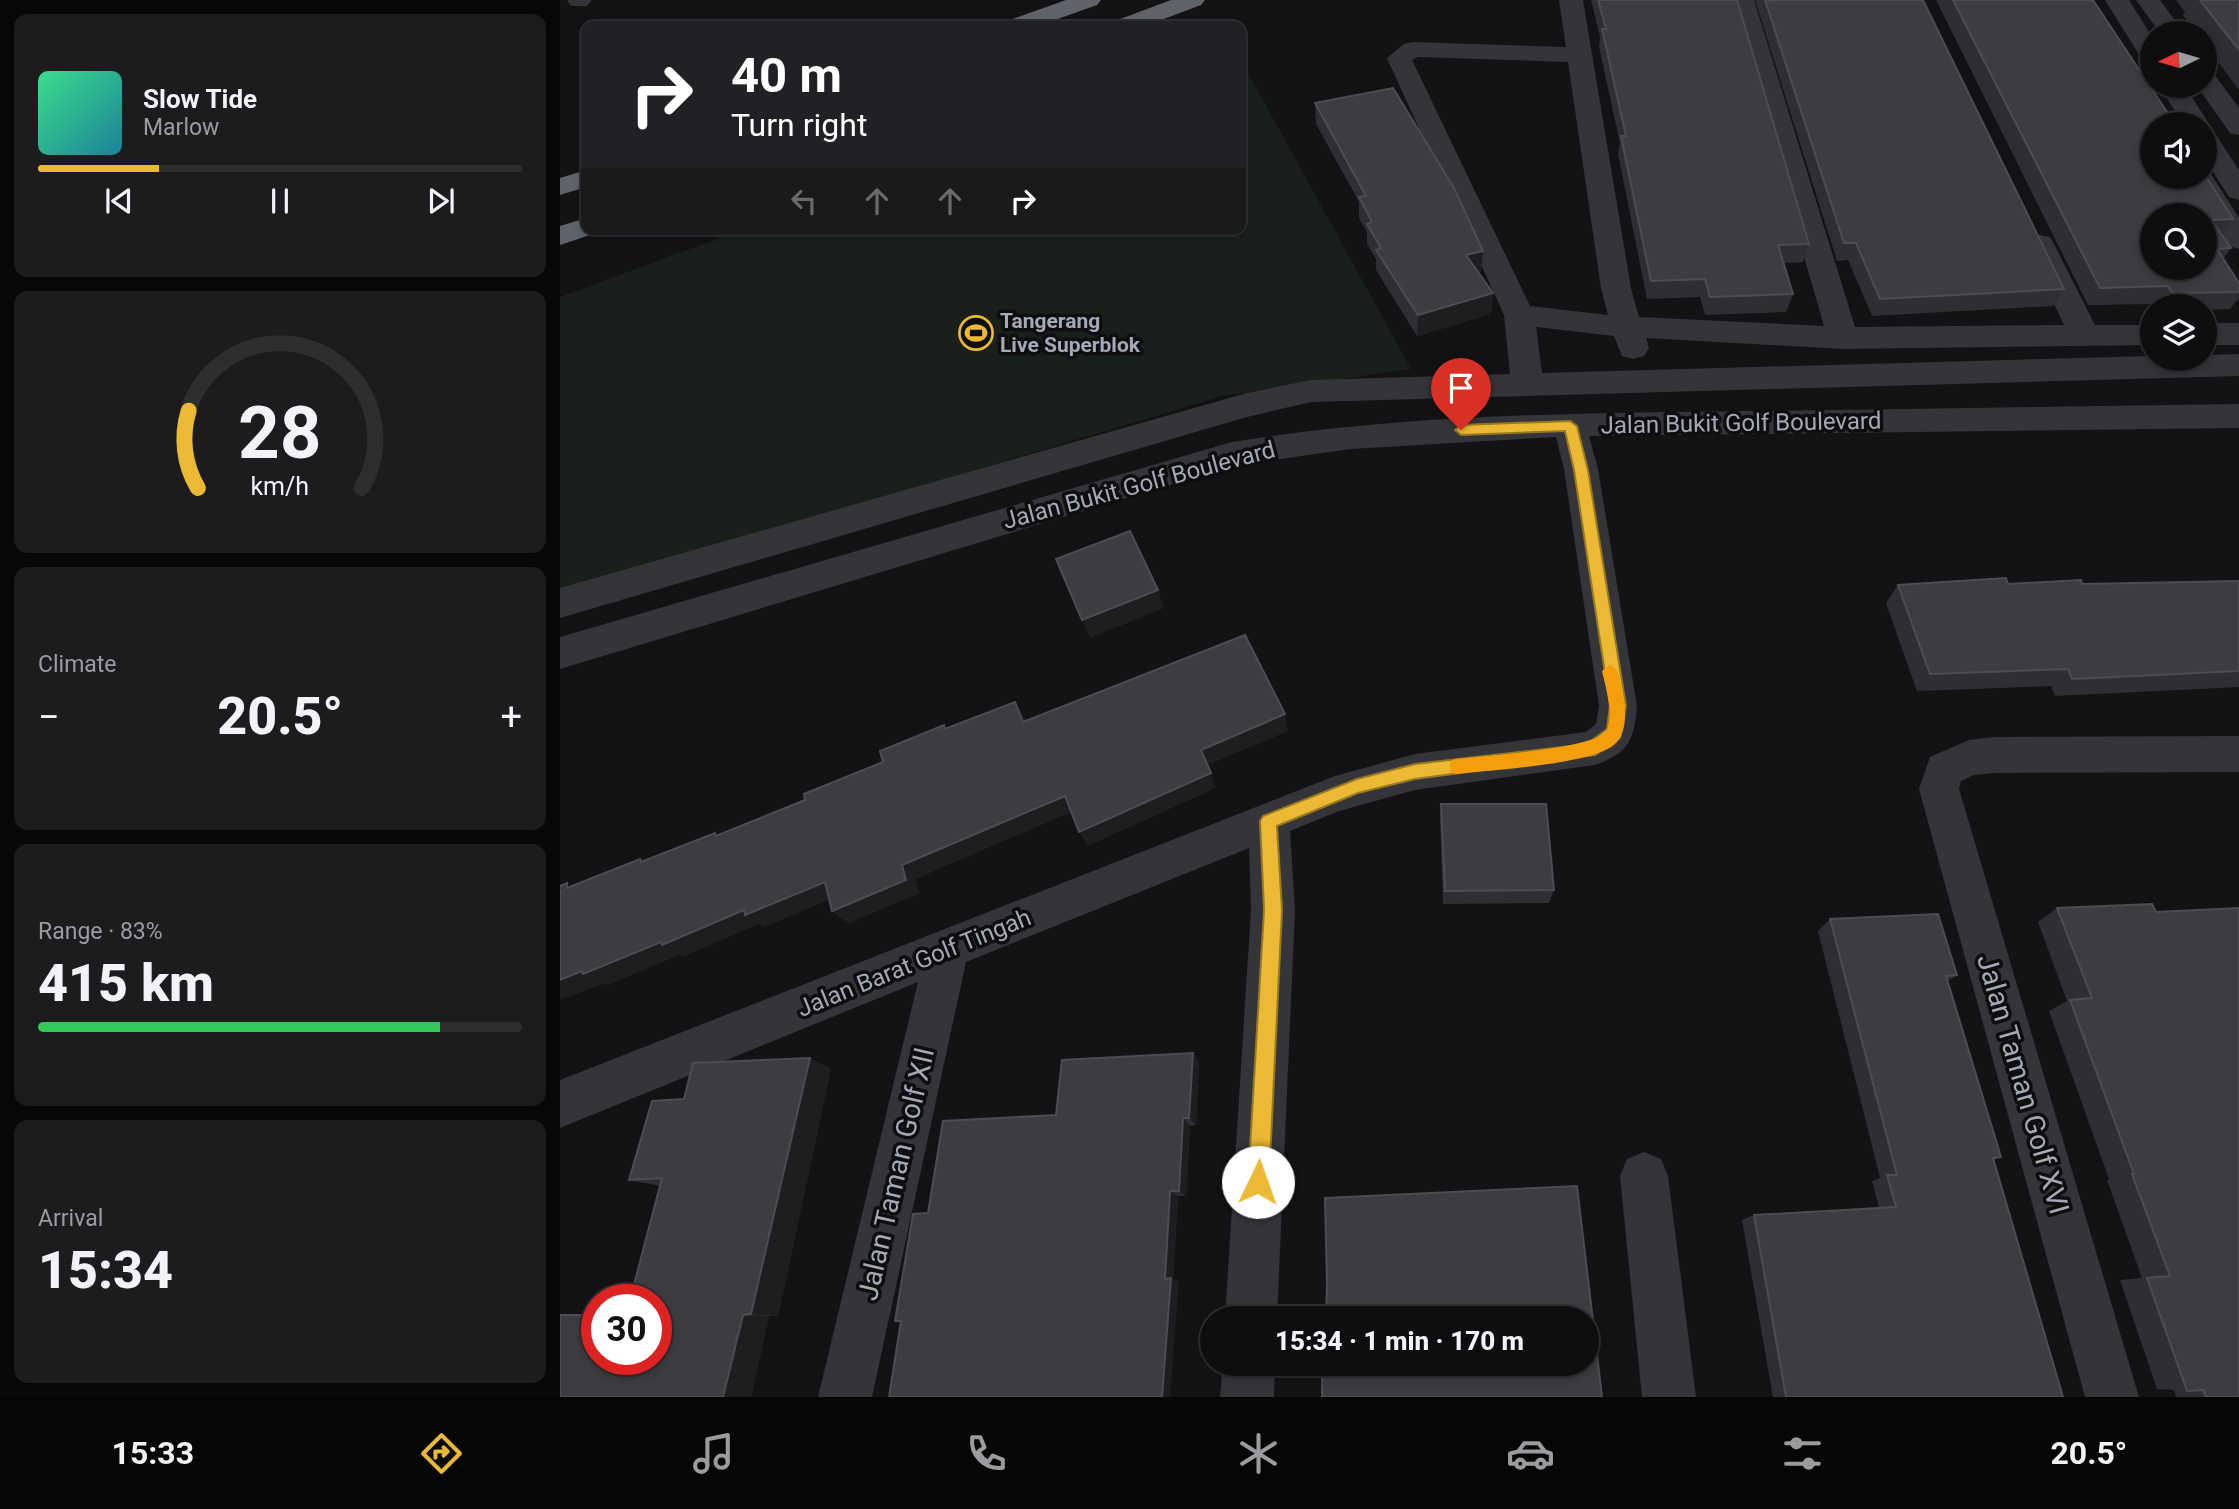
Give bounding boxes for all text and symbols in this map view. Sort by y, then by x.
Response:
north arrow [2140,21,2217,98]
map controls [2140,21,2217,371]
text: 40 m [731,47,842,104]
icon: right [616,49,707,140]
text: Slow Tide [143,84,257,114]
text: Turn right [731,106,867,144]
button: sound [2140,112,2217,189]
text: Marlow [143,114,219,141]
icon: previous [100,182,138,220]
icon: pause [261,182,299,220]
icon: next [422,182,460,220]
icon: left [785,182,823,220]
icon: ahead [858,182,896,220]
icon: ahead [931,182,969,220]
icon: right [1004,182,1042,220]
button: search [2140,203,2217,280]
button: layers [2140,294,2217,371]
place label: Tangerang Live Superblok [1000,309,1141,357]
sports icon: Tangerang Live Superblok [957,314,995,352]
pin [1431,358,1491,430]
icon: arrive [1442,369,1480,407]
text: 28 [238,390,322,476]
street label: Jalan Bukit Golf Boulevard [1600,407,1882,439]
street label: Jalan Bukit Golf Boulevard [1000,435,1278,535]
text: km/h [251,472,309,501]
text: Climate [38,651,117,678]
text: 20.5° [217,686,343,747]
text: − [38,695,60,739]
text: + [500,695,522,739]
street label: Jalan Barat Golf Tingah [793,903,1035,1023]
text: Range · 83% [38,918,163,945]
street label: Jalan Taman Golf XVI [1970,950,2076,1218]
text: 415 km [38,953,214,1014]
street label: Jalan Taman Golf XII [851,1044,941,1304]
position arrow [1221,1145,1295,1219]
text: Arrival [38,1205,103,1232]
text: 15:34 [38,1240,173,1301]
speed limit sign: 30 [581,1284,672,1375]
text: 15:34 · 1 min · 170 m [1275,1326,1524,1356]
icon: directions [417,1429,466,1478]
icon: music [689,1429,738,1478]
icon: phone [962,1429,1011,1478]
icon: climate [1234,1429,1283,1478]
icon: car [1506,1429,1555,1478]
icon: filters [1778,1429,1827,1478]
text: 15:33 [112,1434,194,1472]
text: 20.5° [2050,1434,2127,1472]

